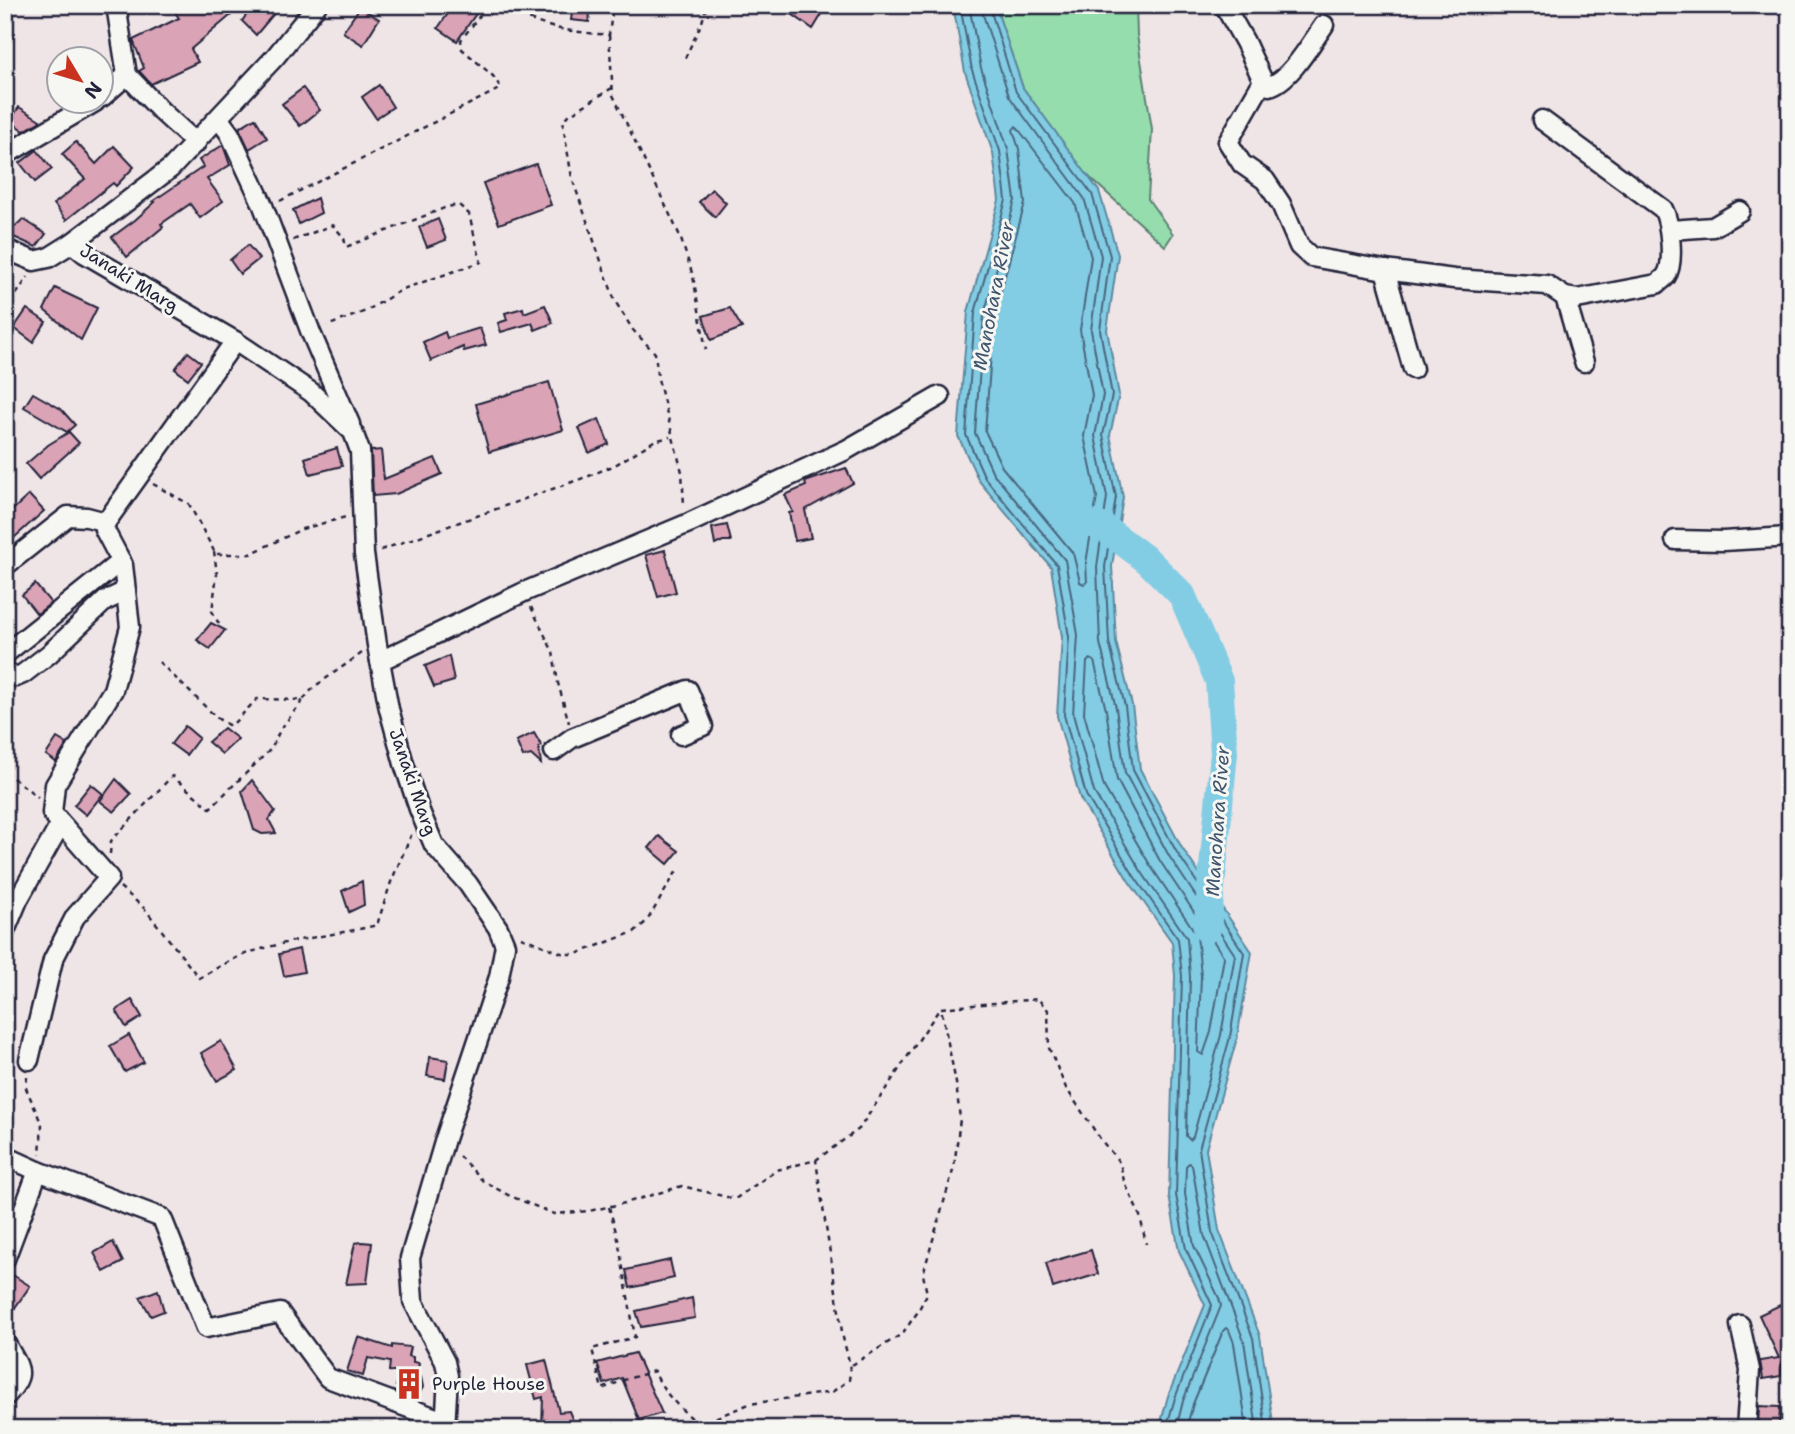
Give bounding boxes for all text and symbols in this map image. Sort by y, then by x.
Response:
north arrow [46,46,116,116]
text: N [79,77,107,104]
water label: Manohara River [967,219,1020,373]
street label: Janaki Marg [75,238,183,318]
street label: Janaki Marg [383,725,443,839]
water label: Manohara River [1200,744,1235,897]
building icon: Purple House [392,1367,426,1401]
place label: Purple House [432,1372,545,1396]

